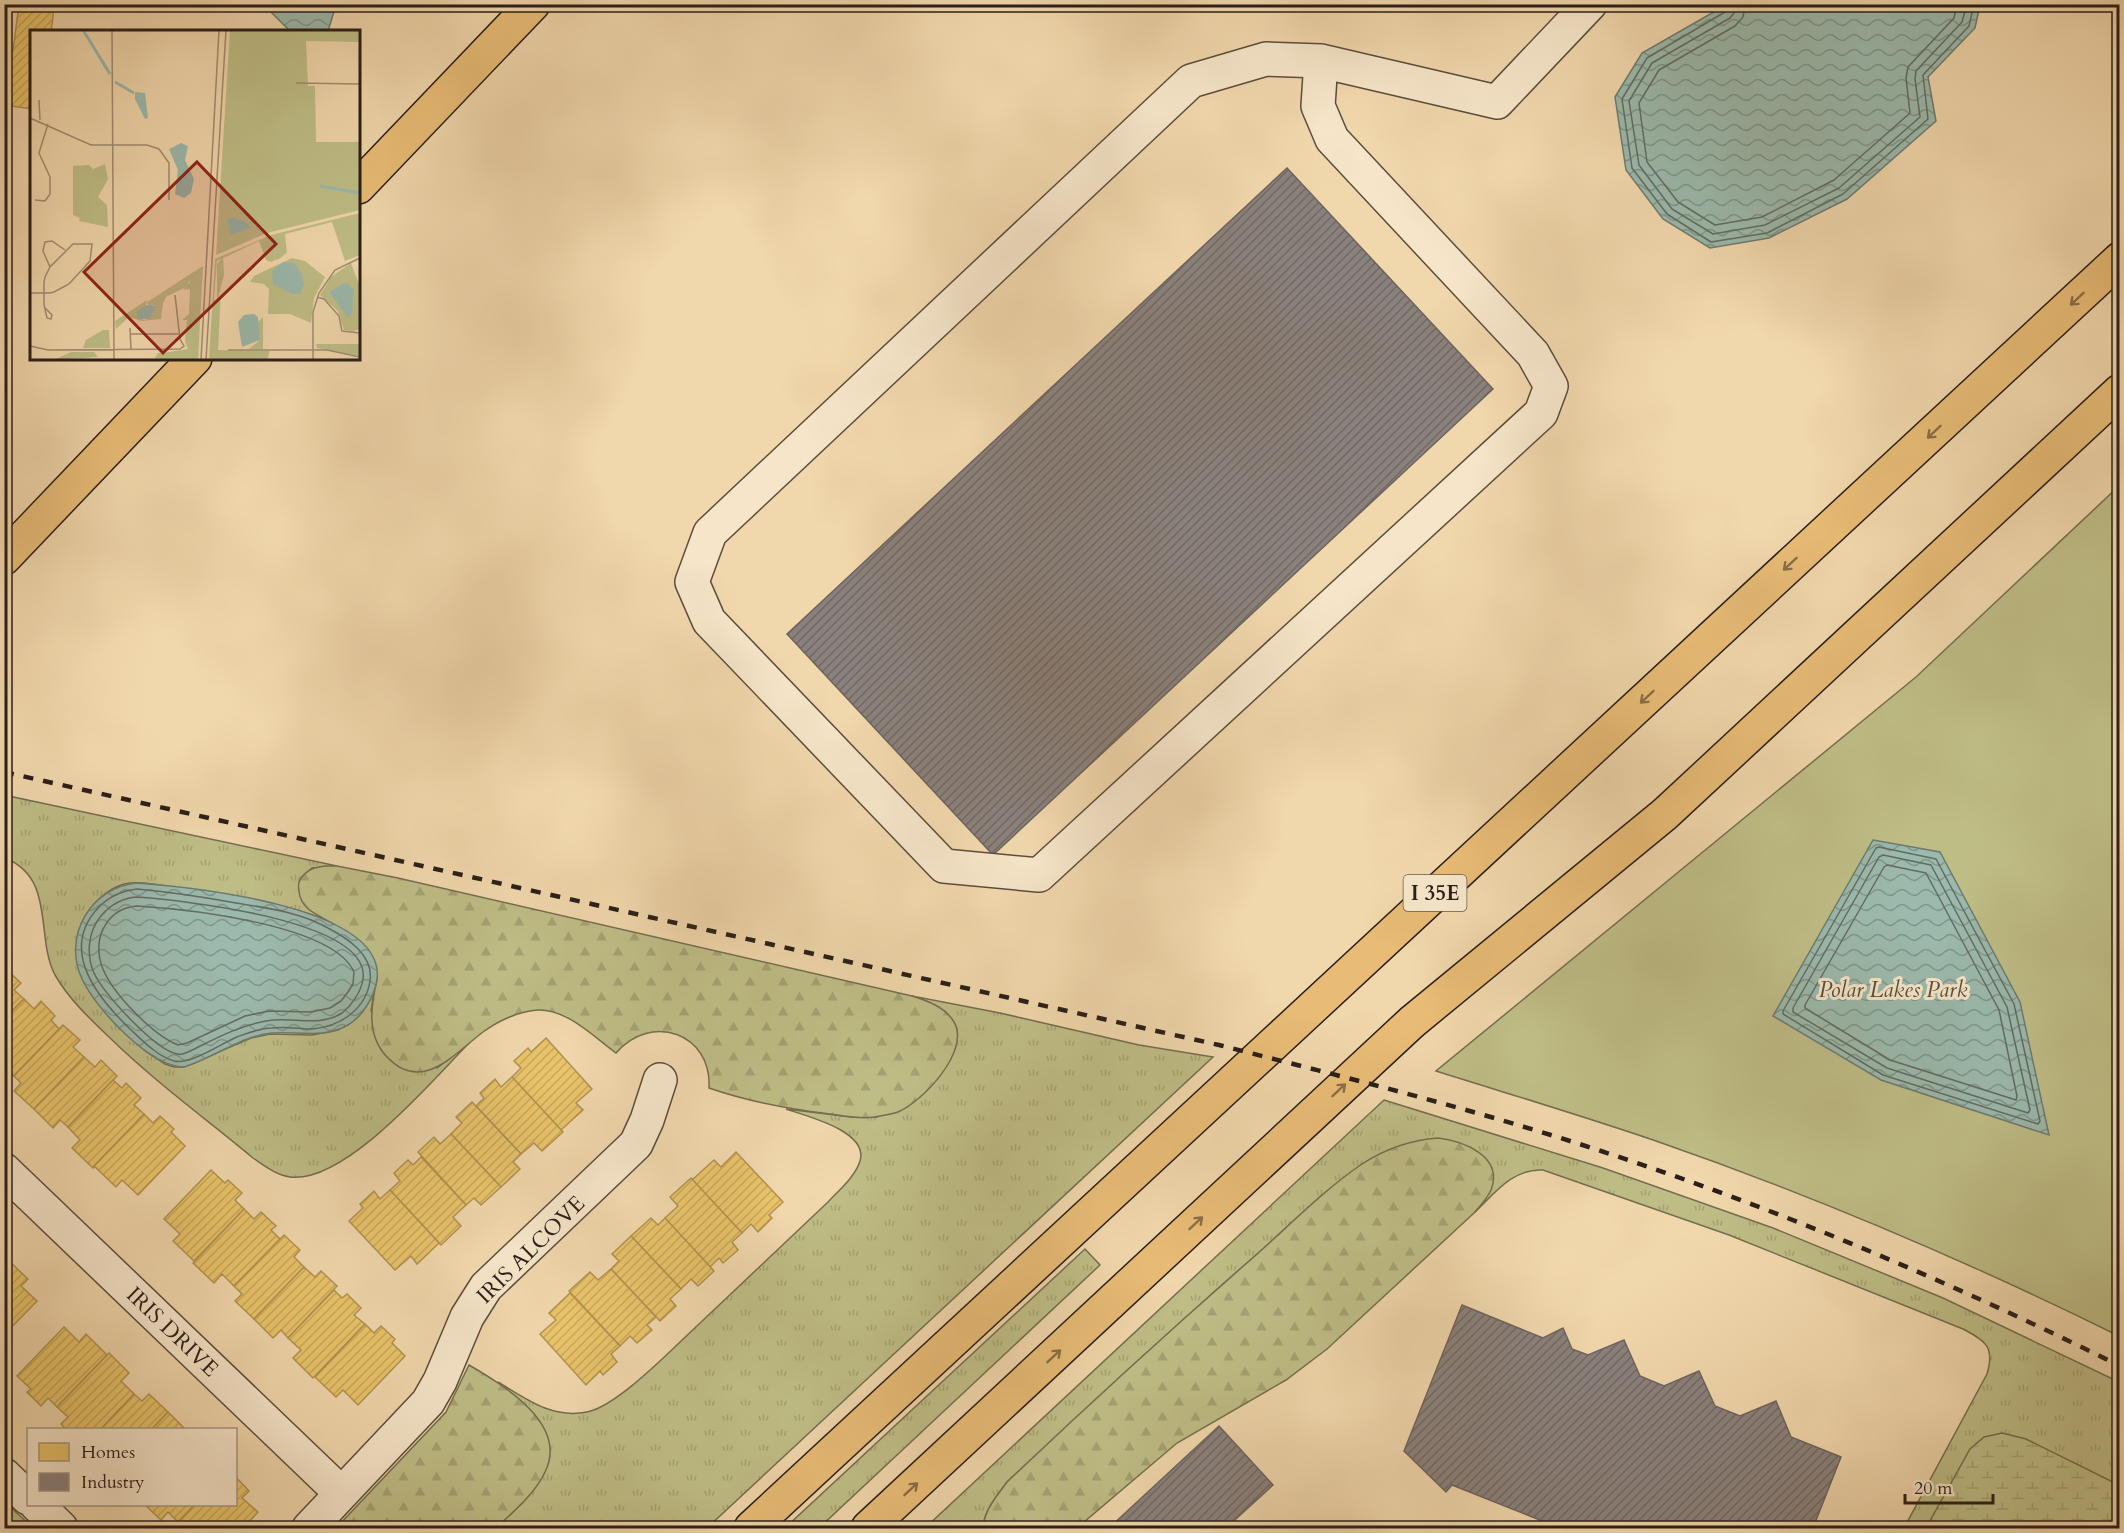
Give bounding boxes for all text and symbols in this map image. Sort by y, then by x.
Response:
inset map [30,30,360,360]
one-way arrow [2069,292,2084,306]
one-way arrow [1926,424,1941,439]
one-way arrow [1783,557,1798,571]
one-way arrow [1640,689,1655,704]
road number: I 35E [1404,875,1466,911]
park label: Polar Lakes Park [1819,975,1967,1005]
one-way arrow [1332,1083,1347,1097]
street label: IRIS ALCOVE [470,1189,591,1310]
one-way arrow [1189,1216,1204,1230]
street label: IRIS DRIVE [120,1280,225,1383]
one-way arrow [1046,1349,1061,1363]
legend [27,1428,237,1506]
text: Homes [81,1440,135,1465]
scale bar [1905,1467,1994,1505]
text: Industry [81,1470,145,1495]
text: 20 m [1914,1476,1953,1501]
one-way arrow [903,1482,918,1496]

